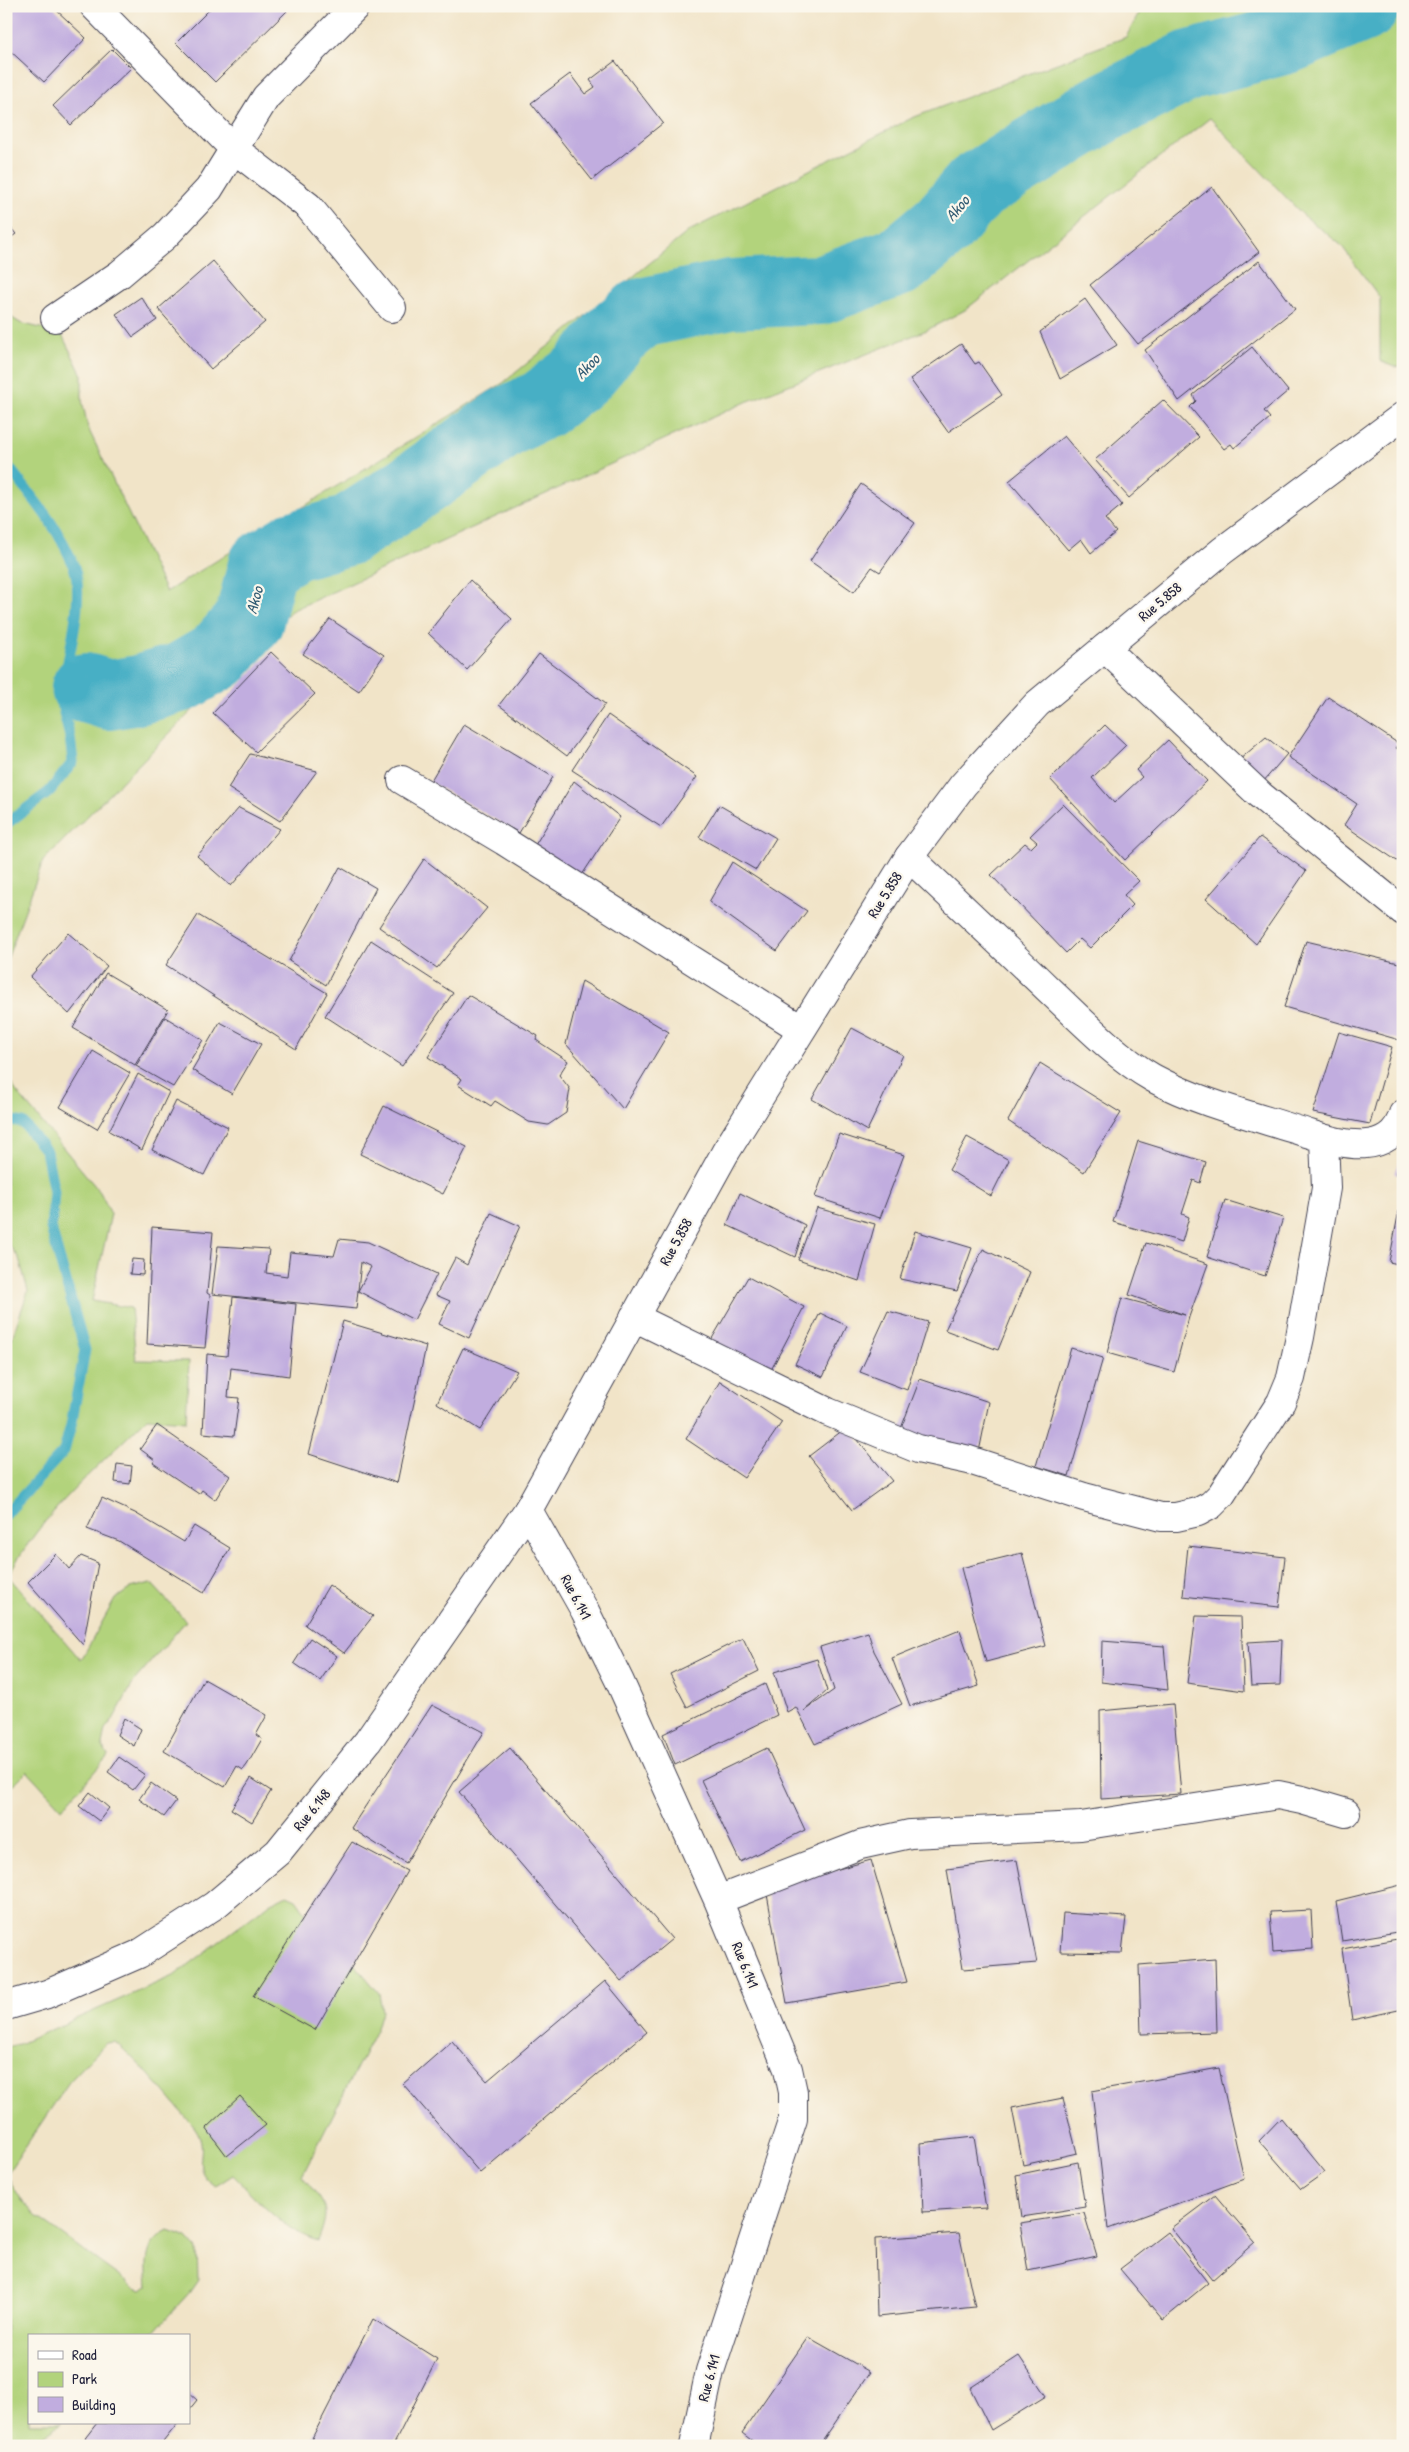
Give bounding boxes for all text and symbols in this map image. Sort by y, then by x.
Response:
water label: Akoo [940,189,975,226]
water label: Akoo [570,347,605,383]
street label: Rue 5.858 [1133,577,1186,626]
water label: Akoo [240,582,269,616]
street label: Rue 5.858 [862,867,907,922]
street label: Rue 5.858 [654,1214,697,1269]
street label: Rue 6.141 [556,1571,597,1623]
street label: Rue 6.148 [288,1784,335,1835]
street label: Rue 6.141 [727,1939,764,1991]
legend [28,2334,190,2424]
text: Road [72,2344,97,2365]
street label: Rue 6.141 [692,2352,725,2404]
text: Park [72,2368,97,2389]
text: Building [72,2394,116,2415]

